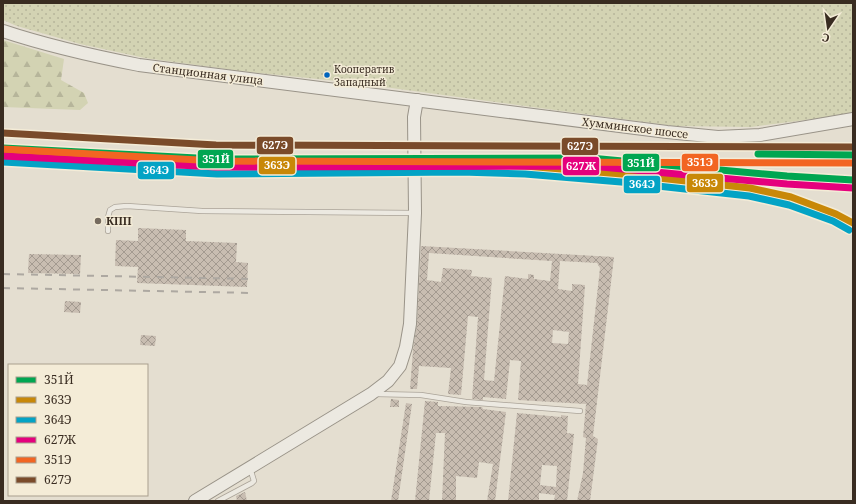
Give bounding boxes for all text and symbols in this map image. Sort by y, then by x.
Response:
north arrow [808,8,848,48]
text: С [820,30,831,46]
street label: Станционная улица [152,59,264,88]
place label: Кооператив Западный [334,62,395,89]
marker: Кооператив Западный [322,70,332,80]
street label: Хумминское шоссе [581,114,689,141]
line badge: 627Э [256,136,294,155]
text: 627Э [262,137,288,152]
line badge: 627Э [561,137,599,156]
text: 627Э [567,138,593,153]
line badge: 351Й [197,149,234,169]
text: 351Й [202,151,230,166]
line badge: 351Й [622,153,660,172]
line badge: 351Э [681,153,719,172]
text: 351Э [687,154,713,169]
text: 351Й [627,155,655,170]
line badge: 363Э [258,156,296,175]
line badge: 627Ж [562,156,600,176]
text: 363Э [264,157,290,172]
text: 627Ж [566,158,597,173]
line badge: 364Э [137,161,175,180]
text: 364Э [143,162,169,177]
line badge: 363Э [686,173,724,193]
line badge: 364Э [623,175,661,194]
text: 363Э [692,175,718,190]
text: 364Э [629,176,655,191]
place label: КПП [106,213,132,228]
marker: КПП [93,216,103,226]
legend [8,364,148,496]
text: 351Й [44,371,74,388]
text: 363Э [44,391,72,408]
text: 364Э [44,411,72,428]
text: 627Ж [44,431,76,448]
text: 351Э [44,451,72,468]
text: 627Э [44,471,72,488]

